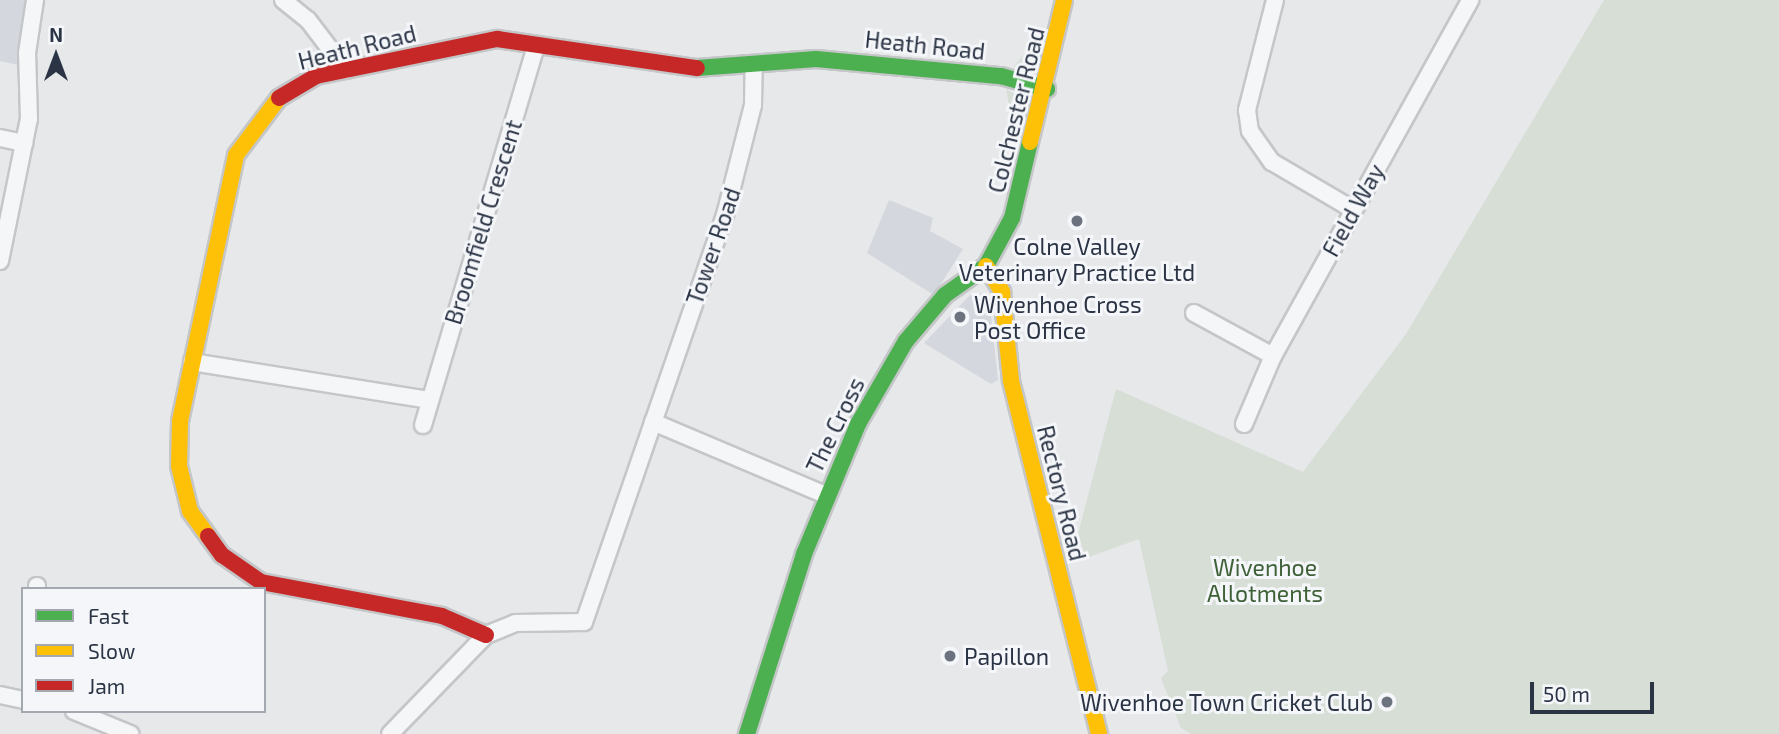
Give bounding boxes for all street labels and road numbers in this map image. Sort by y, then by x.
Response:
street label: Heath Road [295,19,419,75]
street label: Colchester Road [982,24,1050,196]
street label: Heath Road [864,25,986,65]
street label: Broomfield Crescent [439,116,527,328]
street label: Field Way [1316,159,1390,261]
street label: Tower Road [680,184,746,308]
street label: The Cross [800,373,870,477]
street label: Rectory Road [1032,422,1092,564]

